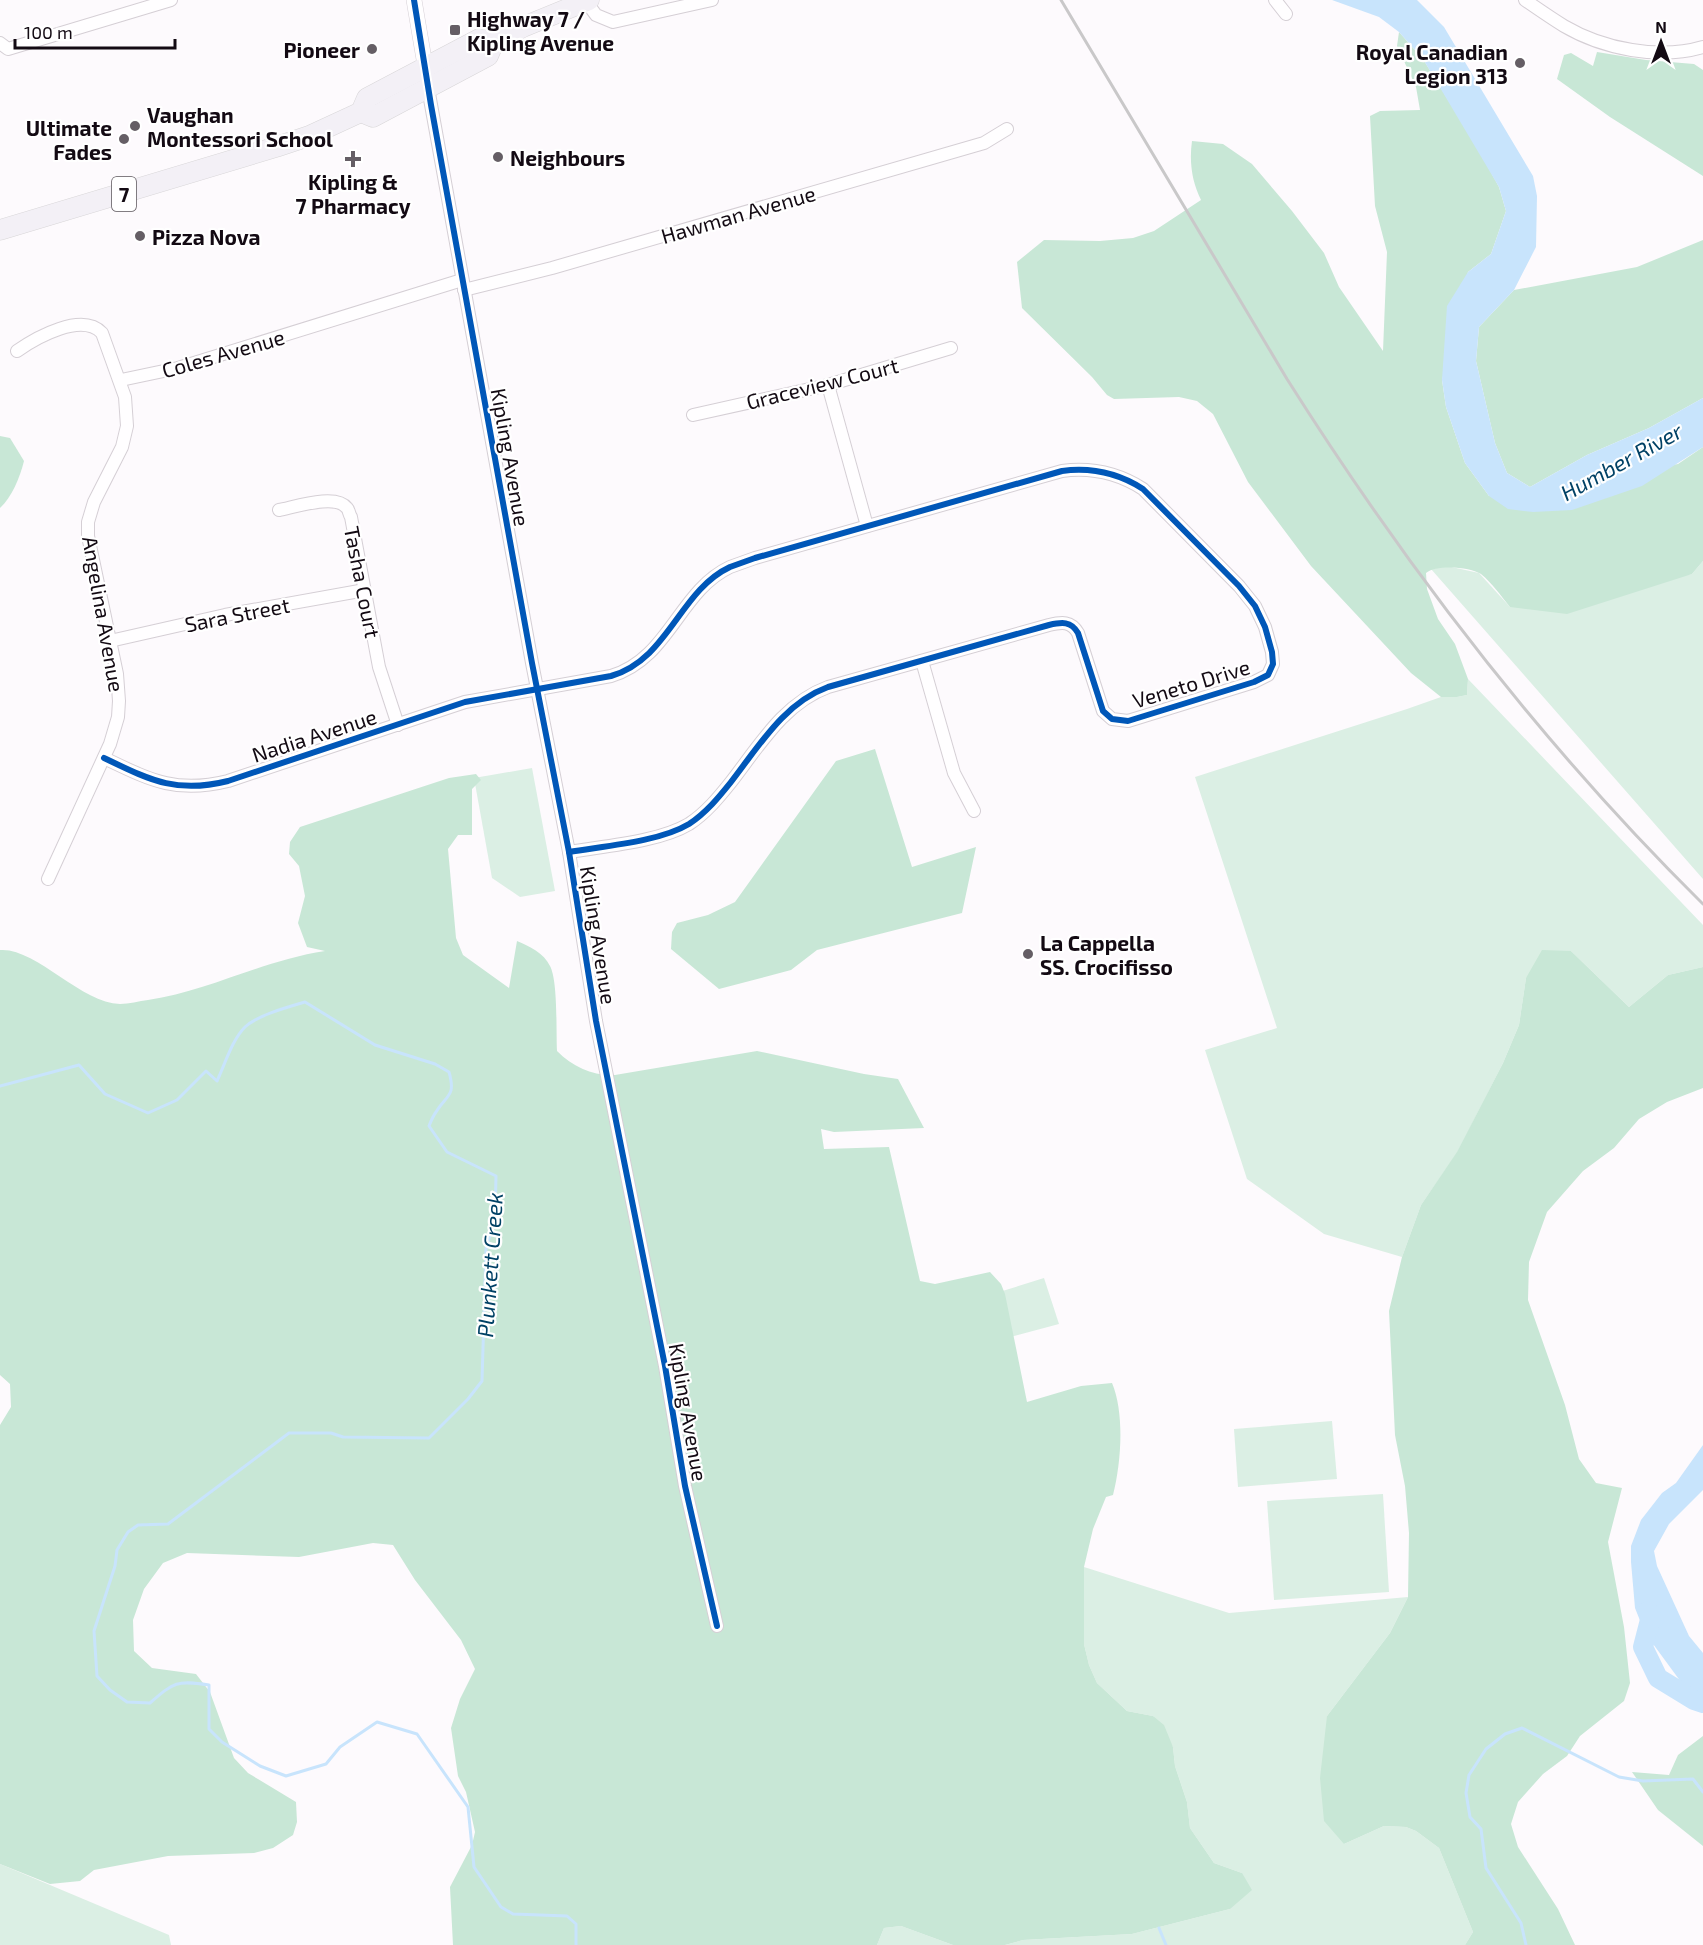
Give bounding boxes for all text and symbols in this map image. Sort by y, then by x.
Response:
place label: Highway 7 / Kipling Avenue [467,6,614,55]
scale bar [15,12,176,50]
north arrow [1631,12,1691,72]
text: N [1655,17,1667,36]
text: 100 m [24,21,73,43]
marker: Highway 7 / Kipling Avenue [448,23,462,37]
place label: Pioneer [284,37,360,62]
place label: Royal Canadian Legion 313 [1356,39,1508,88]
marker: Pioneer [365,42,379,56]
marker: Royal Canadian Legion 313 [1513,56,1527,70]
place label: Vaughan Montessori School [147,102,333,151]
place label: Ultimate Fades [26,115,112,164]
marker: Vaughan Montessori School [128,119,142,133]
marker: Ultimate Fades [117,132,131,146]
place label: Neighbours [510,145,625,170]
marker: Neighbours [491,150,505,164]
marker: Kipling & 7 Pharmacy [346,152,360,166]
place label: Kipling & 7 Pharmacy [295,169,411,219]
road number: 7 [112,177,136,211]
street label: Hawman Avenue [658,180,818,248]
place label: Pizza Nova [152,224,260,249]
marker: Pizza Nova [133,229,147,243]
street label: Coles Avenue [159,324,287,382]
street label: Graceview Court [743,352,901,414]
street label: Kipling Avenue [487,386,535,528]
water label: Humber River [1556,416,1688,505]
street label: Tasha Court [340,524,386,640]
street label: Angelina Avenue [78,534,130,694]
street label: Sara Street [182,592,292,636]
street label: Veneto Drive [1129,653,1253,713]
street label: Nadia Avenue [248,703,380,767]
street label: Kipling Avenue [576,864,622,1006]
place label: La Cappella SS. Crocifisso [1040,930,1173,979]
marker: La Cappella SS. Crocifisso [1021,947,1035,961]
water label: Plunkett Creek [471,1192,507,1338]
street label: Kipling Avenue [665,1341,713,1483]

